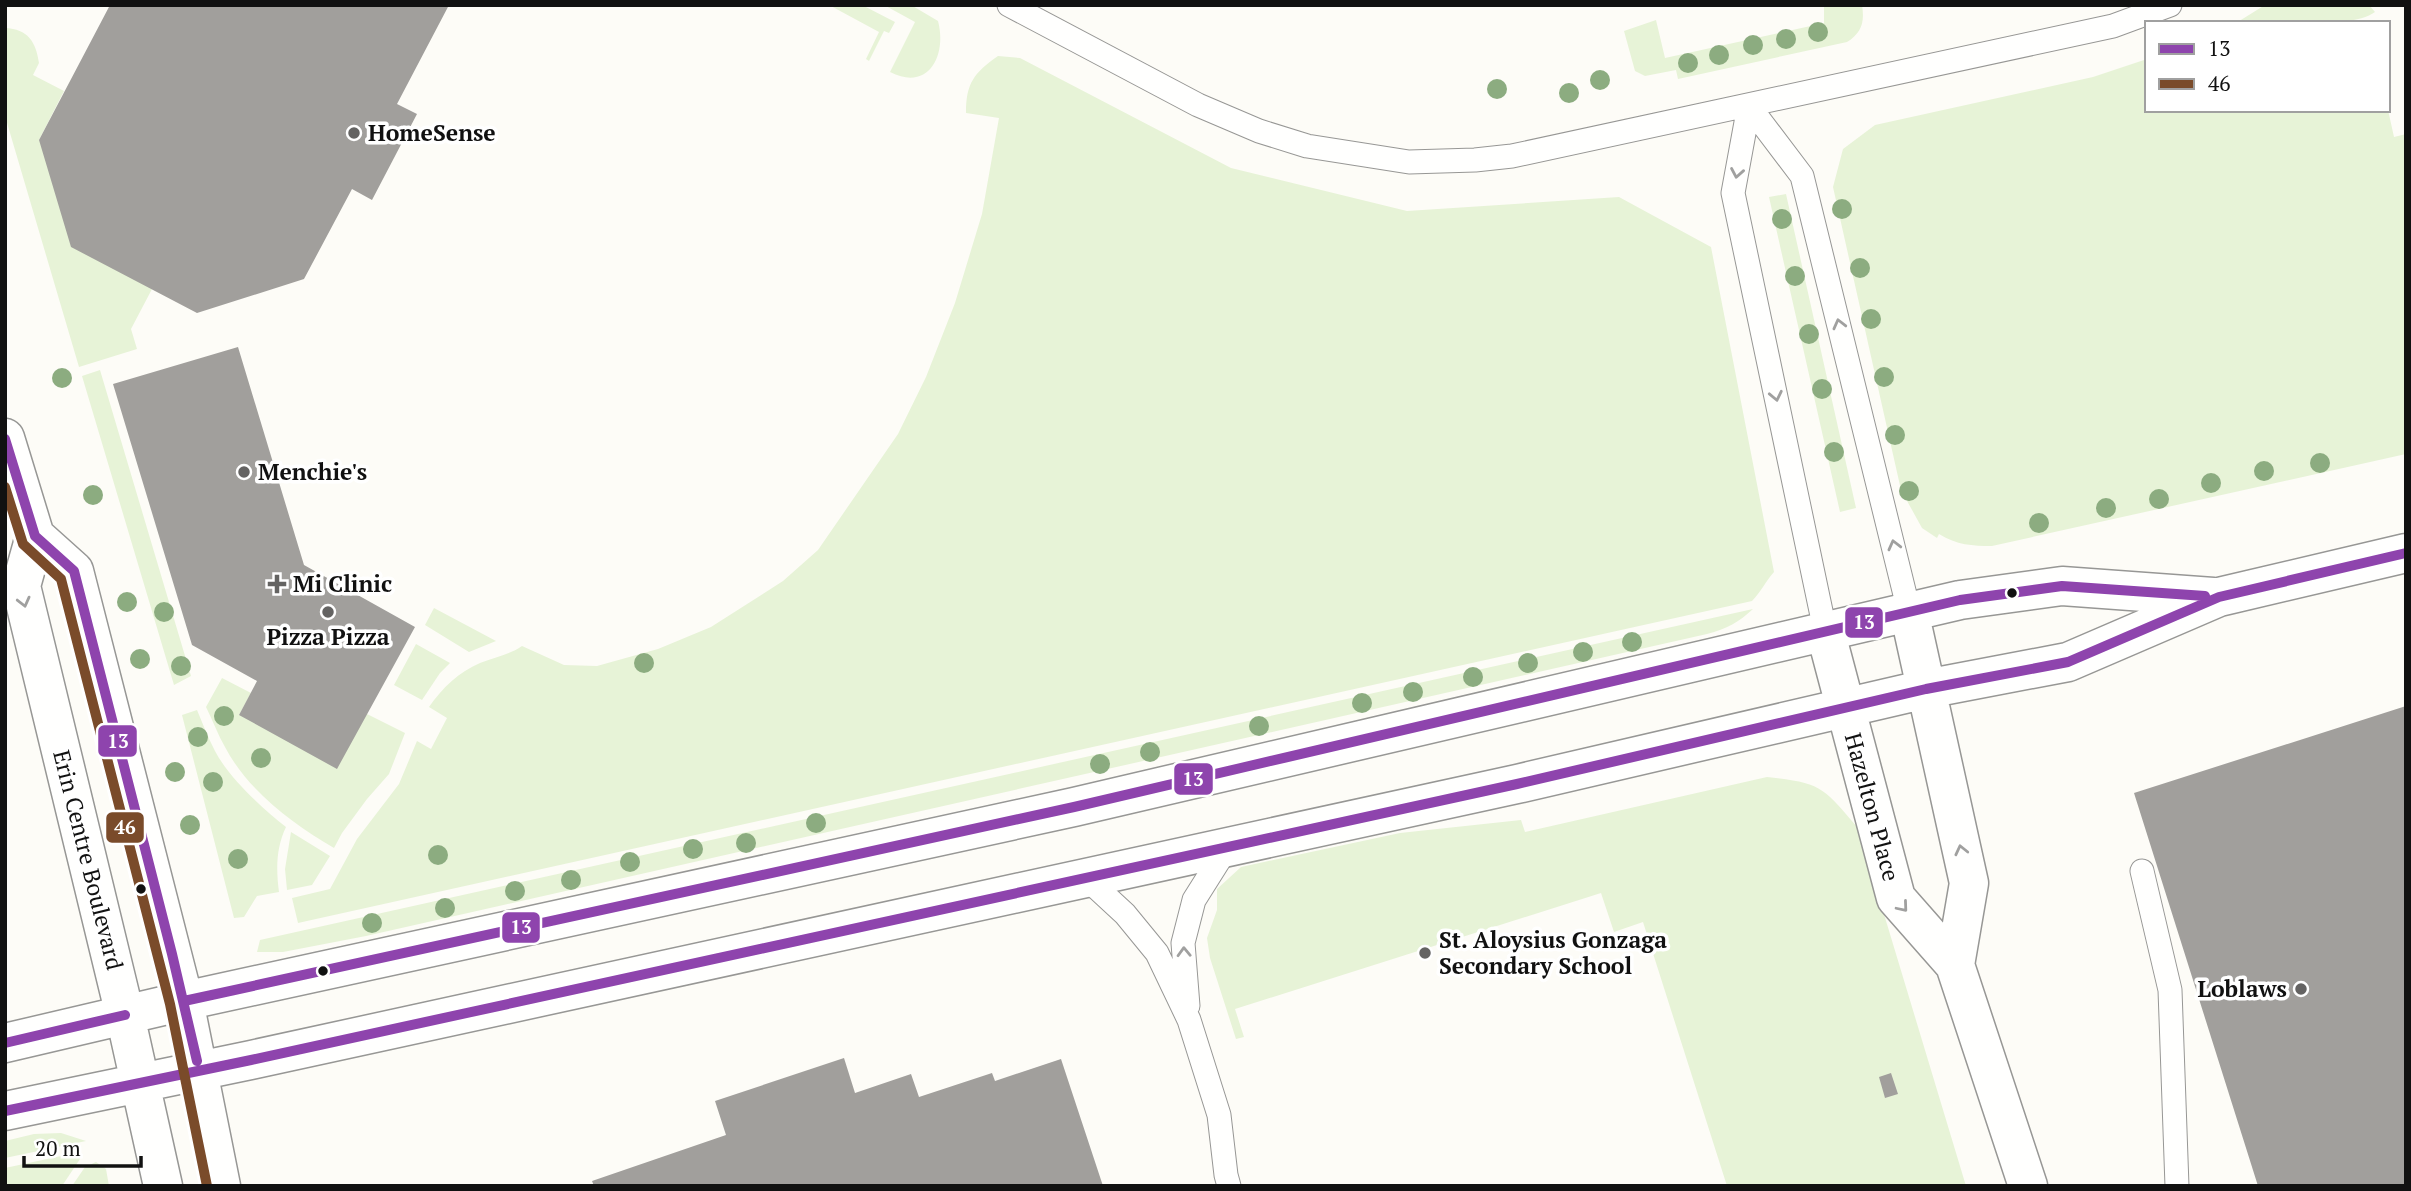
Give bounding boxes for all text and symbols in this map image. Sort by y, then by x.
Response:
legend [2145,21,2390,112]
text: 13 [2208,34,2230,62]
text: 46 [2208,69,2230,97]
place label: HomeSense [368,117,496,148]
marker: HomeSense [346,125,362,141]
one-way arrow [1730,167,1745,179]
one-way arrow [1833,318,1847,330]
one-way arrow [1768,390,1783,402]
place label: Menchie's [258,456,367,487]
marker: Menchie's [236,464,252,480]
one-way arrow [1888,539,1902,551]
place label: Mi Clinic [293,568,392,599]
marker: Mi Clinic [267,574,287,594]
unlabelled marker [2005,586,2019,600]
one-way arrow [16,596,31,608]
marker: Pizza Pizza [320,604,336,620]
line badge: 13 [1844,606,1884,639]
text: 13 [1853,609,1875,634]
place label: Pizza Pizza [266,621,390,652]
line badge: 13 [97,724,138,758]
text: 13 [107,728,129,753]
street label: Hazelton Place [1838,729,1907,884]
street label: Erin Centre Boulevard [46,747,131,973]
line badge: 13 [1173,762,1214,796]
text: 13 [1182,766,1204,791]
line badge: 46 [105,811,145,844]
text: 46 [114,814,136,839]
one-way arrow [1955,844,1970,856]
unlabelled marker [134,882,148,896]
one-way arrow [1895,898,1907,911]
line badge: 13 [501,911,541,944]
text: 13 [510,914,532,939]
place label: St. Aloysius Gonzaga Secondary School [1439,924,1667,981]
marker: St. Aloysius Gonzaga Secondary School [1417,945,1433,961]
one-way arrow [1176,946,1191,957]
unlabelled marker [316,964,330,978]
place label: Loblaws [2198,973,2287,1004]
marker: Loblaws [2293,981,2309,997]
scale bar [24,1124,142,1168]
text: 20 m [35,1134,81,1162]

